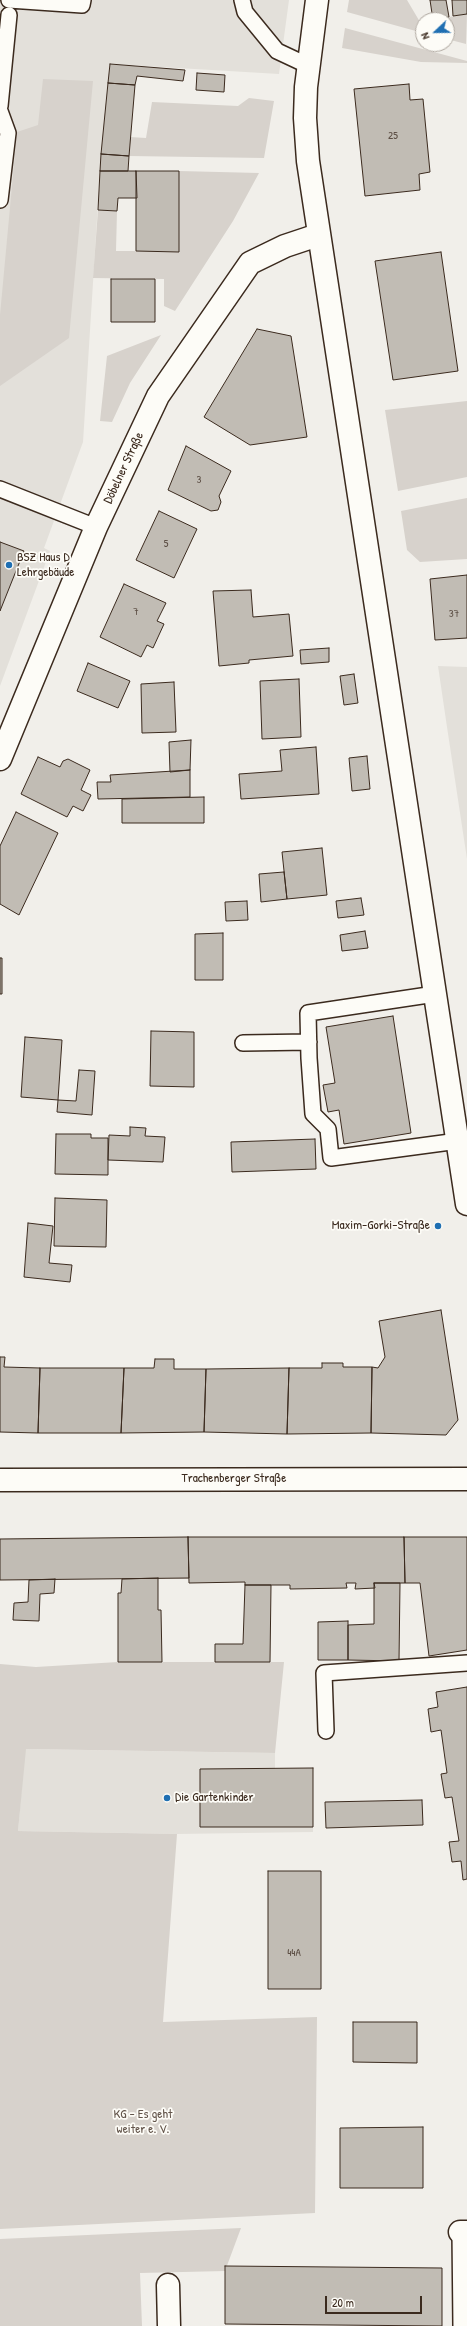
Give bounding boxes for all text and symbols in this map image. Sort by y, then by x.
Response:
north arrow [415,12,455,52]
text: N [417,31,432,41]
house number: 25 [388,129,398,143]
street label: Döbelner Straße [101,430,147,506]
house number: 3 [197,473,201,487]
house number: 5 [164,537,168,551]
place label: BSZ Haus D Lehrgebäude [17,550,74,581]
marker: BSZ Haus D Lehrgebäude [4,560,14,570]
house number: 7 [133,605,139,619]
house number: 37 [449,607,459,621]
place label: Maxim-Gorki-Straße [332,1218,430,1234]
marker: Maxim-Gorki-Straße [433,1221,443,1231]
street label: Trachenberger Straße [182,1471,286,1487]
place label: Die Gartenkinder [175,1790,254,1806]
marker: Die Gartenkinder [162,1793,172,1803]
house number: 44A [287,1946,301,1960]
park label: KG - Es geht weiter e. V. [114,2107,172,2138]
scale bar [327,2288,424,2314]
text: 20 m [332,2294,354,2311]

